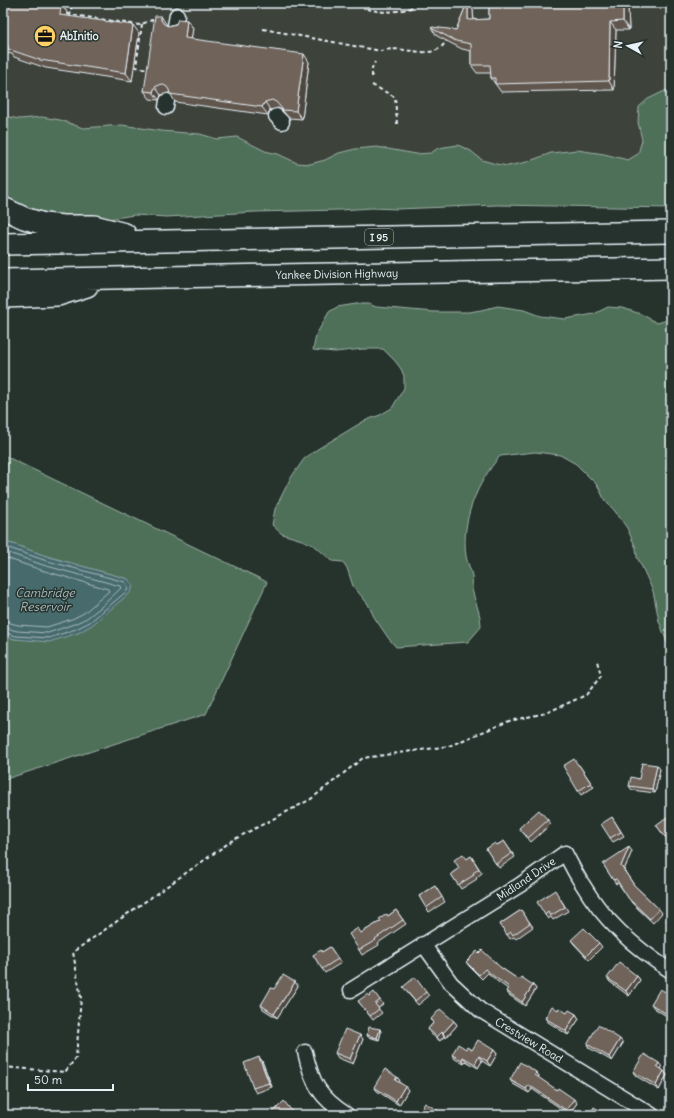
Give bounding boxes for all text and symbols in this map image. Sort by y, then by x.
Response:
office icon: AbInitio [32,23,58,49]
north arrow [608,26,648,66]
place label: AbInitio [60,29,99,43]
text: N [611,40,626,49]
road number: I 95 [365,229,393,245]
street label: Yankee Division Highway [276,266,398,282]
water label: Cambridge Reservoir [15,585,76,614]
street label: Midland Drive [494,854,558,904]
street label: Crestview Road [492,1014,566,1066]
scale bar [28,1066,113,1092]
text: 50 m [34,1072,63,1087]

